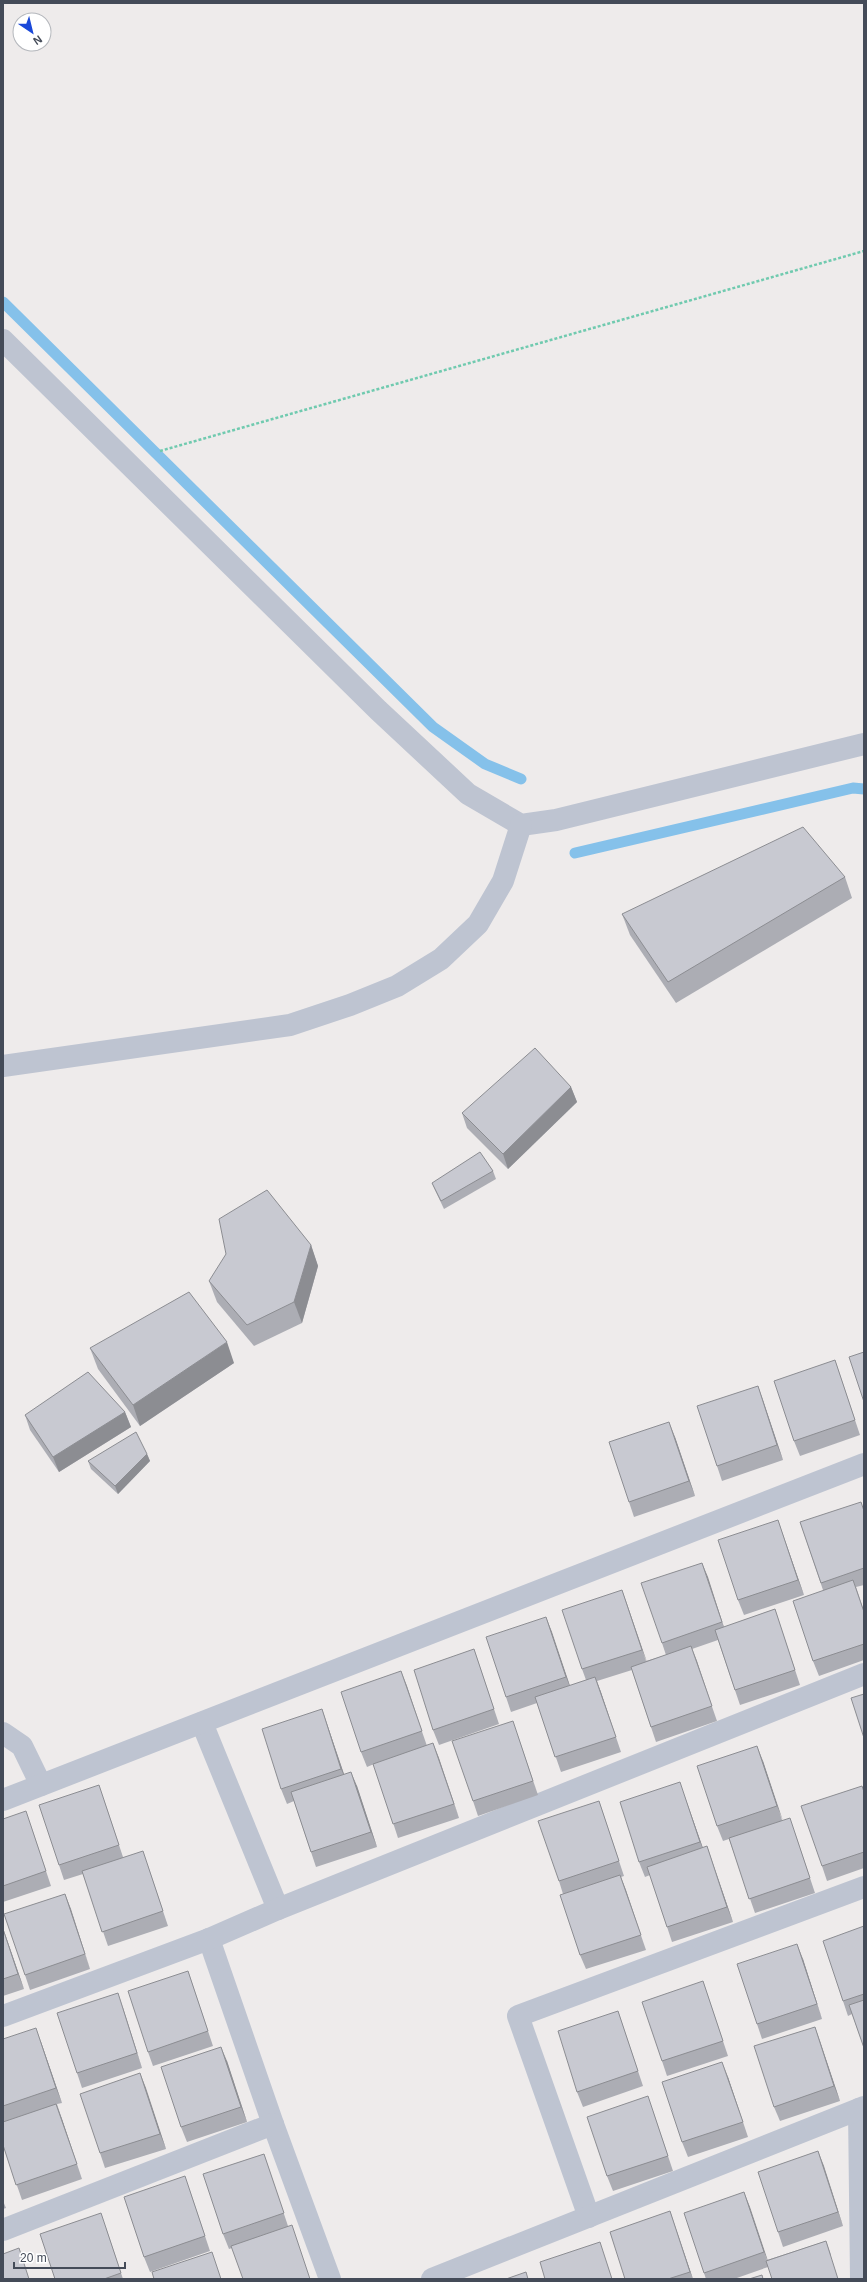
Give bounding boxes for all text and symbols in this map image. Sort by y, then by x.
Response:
north arrow [12,12,52,52]
text: N [31,33,44,47]
scale bar [14,2244,125,2270]
text: 20 m [20,2251,47,2265]

